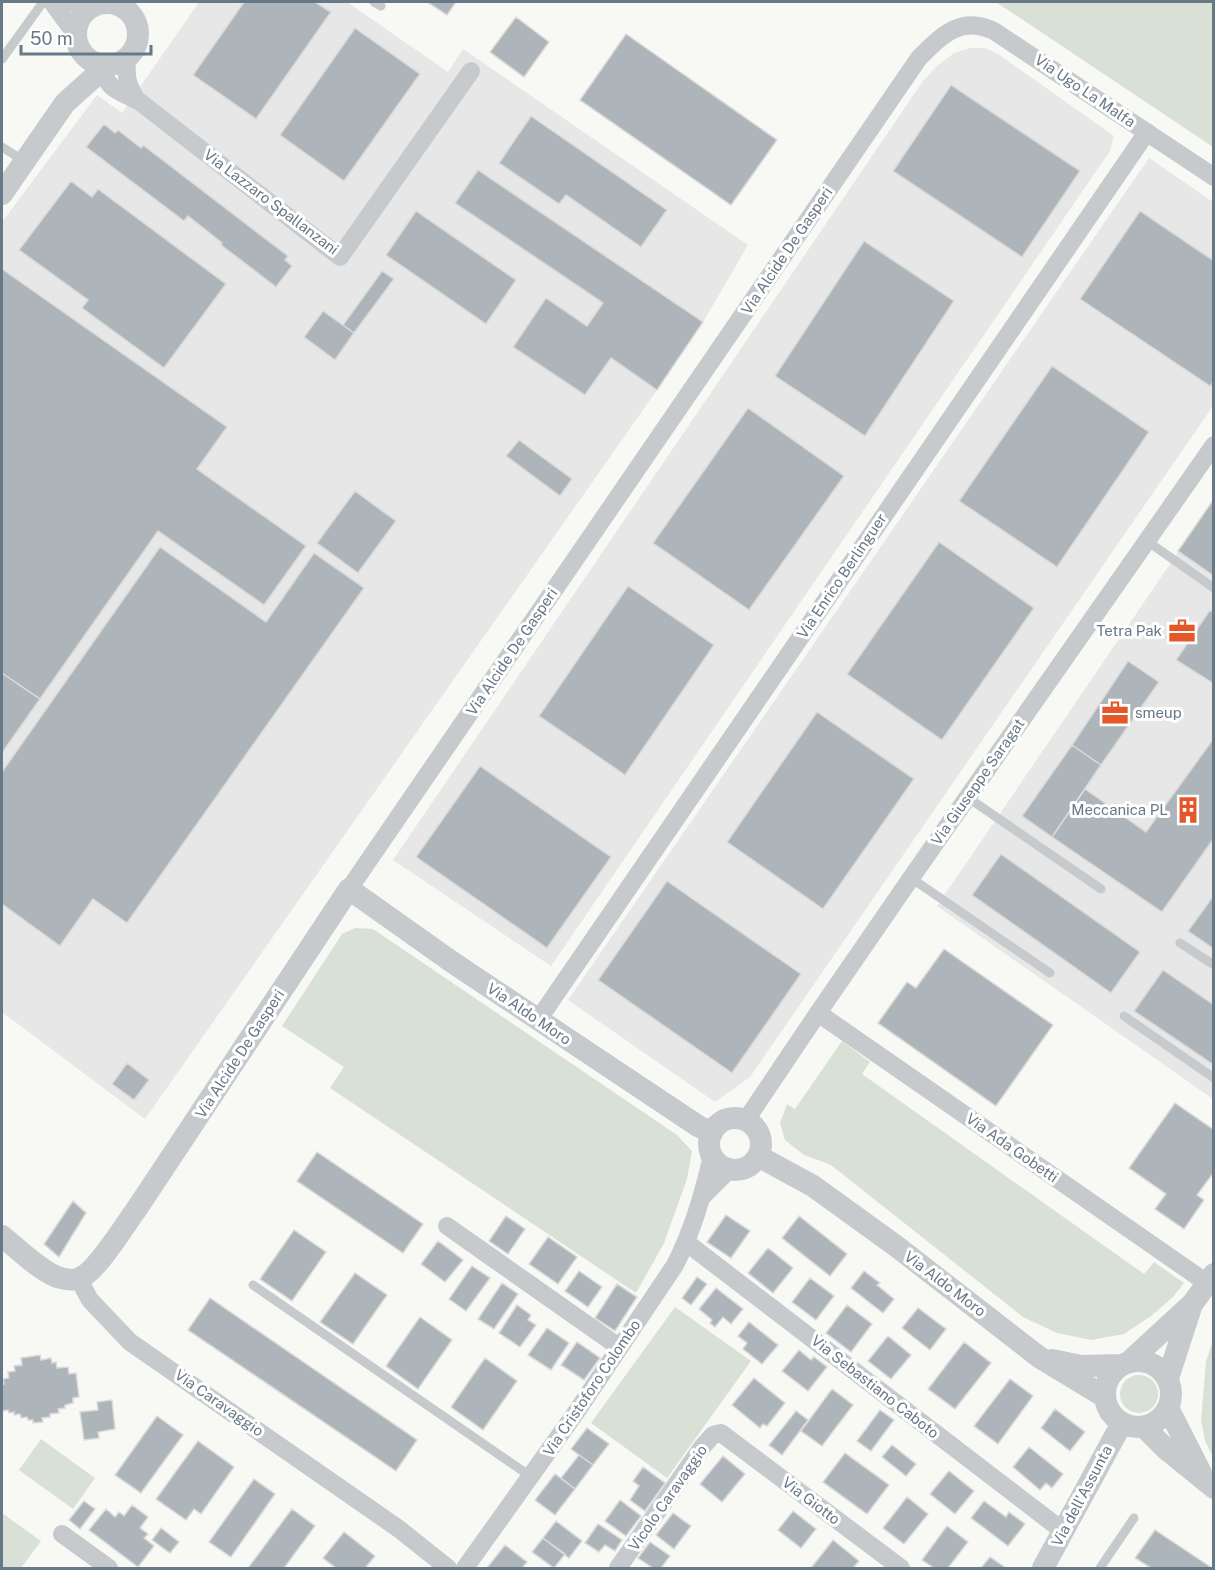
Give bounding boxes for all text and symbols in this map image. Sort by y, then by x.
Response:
scale bar [21,18,152,56]
text: 50 m [30,28,73,49]
street label: Via Ugo La Malfa [1032,51,1139,130]
street label: Via Lazzaro Spallanzani [201,145,342,258]
street label: Via Alcide De Gasperi [738,184,835,317]
street label: Via Enrico Berlinguer [793,510,890,641]
street label: Via Alcide De Gasperi [463,585,560,718]
office icon: Tetra Pak [1167,616,1197,646]
place label: Tetra Pak [1096,622,1162,639]
office icon: smeup [1100,698,1130,728]
place label: smeup [1135,704,1182,721]
street label: Via Giuseppe Saragat [928,715,1028,848]
building icon: Meccanica PL [1173,795,1203,825]
place label: Meccanica PL [1071,801,1168,818]
street label: Via Aldo Moro [484,979,574,1048]
street label: Via Alcide De Gasperi [192,986,287,1121]
street label: Via Ada Gobetti [963,1110,1062,1186]
street label: Via Aldo Moro [901,1247,989,1320]
street label: Via Cristoforo Colombo [540,1316,644,1459]
street label: Via Sebastiano Caboto [808,1332,942,1442]
street label: Via Caravaggio [172,1366,267,1439]
street label: Vicolo Caravaggio [625,1442,710,1554]
street label: Via dell'Assunta [1048,1442,1115,1549]
street label: Via Giotto [779,1473,843,1528]

